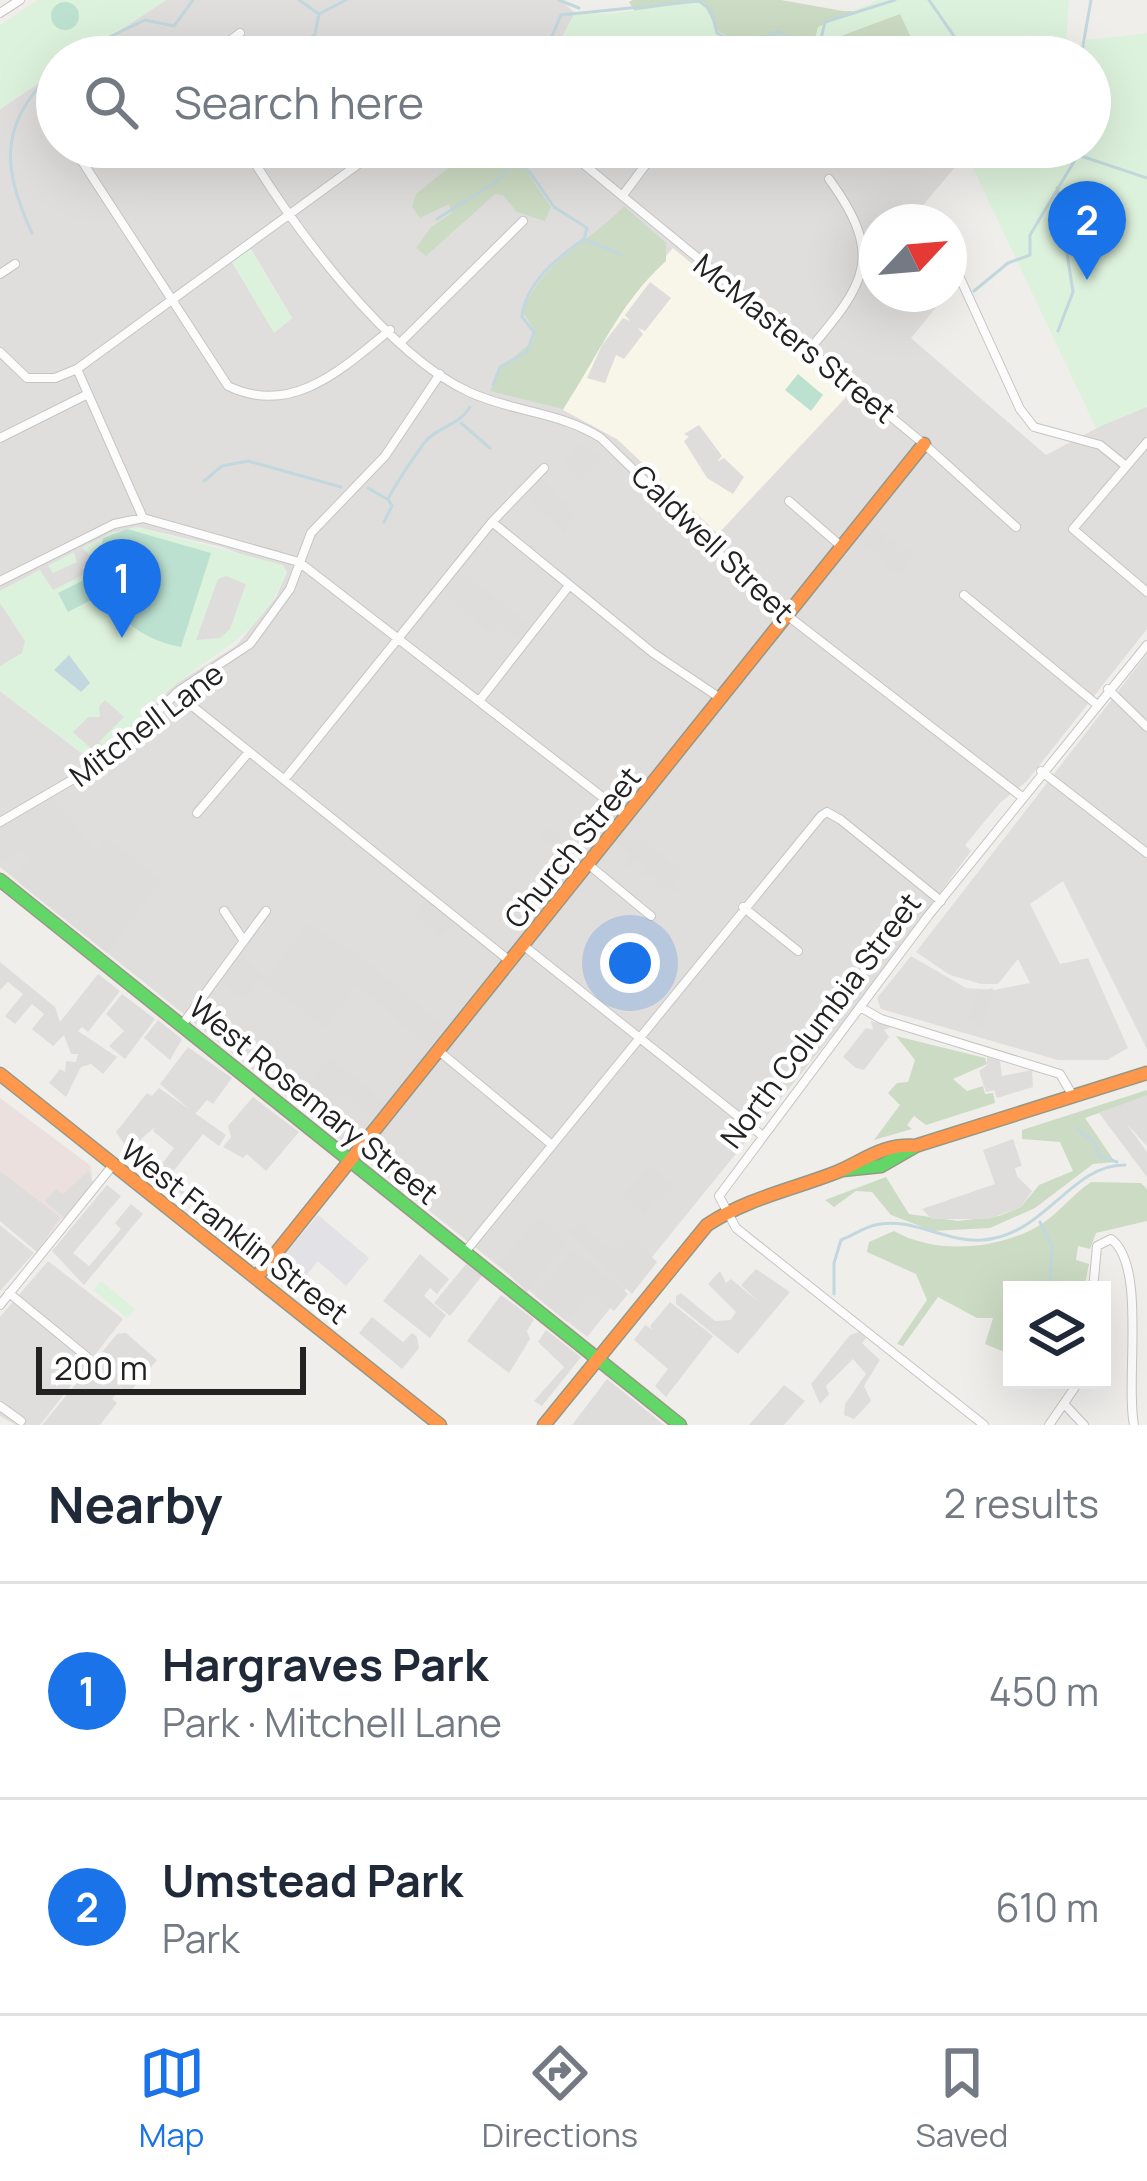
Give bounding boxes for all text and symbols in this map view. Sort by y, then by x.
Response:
search box [36,36,1111,168]
icon: search [78,69,144,135]
text: Search here [174,71,424,133]
pin: 2 [1048,181,1126,280]
north arrow [859,204,967,312]
street label: McMasters Street [686,244,904,432]
street label: Caldwell Street [623,455,803,631]
pin: 1 [83,539,161,638]
street label: Mitchell Lane [61,653,231,795]
street label: Church Street [494,758,650,936]
street label: North Columbia Street [710,884,930,1156]
your location [600,933,660,993]
street label: West Rosemary Street [181,987,447,1213]
street label: West Franklin Street [113,1129,357,1333]
map controls [1003,1281,1111,1389]
button: layers [1003,1281,1111,1389]
scale bar [36,1341,306,1394]
text: 200 m [54,1345,148,1390]
text: Nearby [48,1469,223,1538]
text: 2 results [944,1476,1099,1530]
text: Hargraves Park [162,1633,488,1695]
text: 1 [78,1664,96,1718]
text: 450 m [989,1664,1099,1718]
text: Park · Mitchell Lane [162,1695,502,1749]
text: Umstead Park [162,1849,463,1911]
text: 2 [75,1880,99,1934]
text: 610 m [996,1880,1099,1934]
text: Park [162,1911,240,1965]
tab: Map [139,2040,205,2157]
tab: Directions [482,2040,638,2157]
tab: Saved [915,2040,1008,2157]

